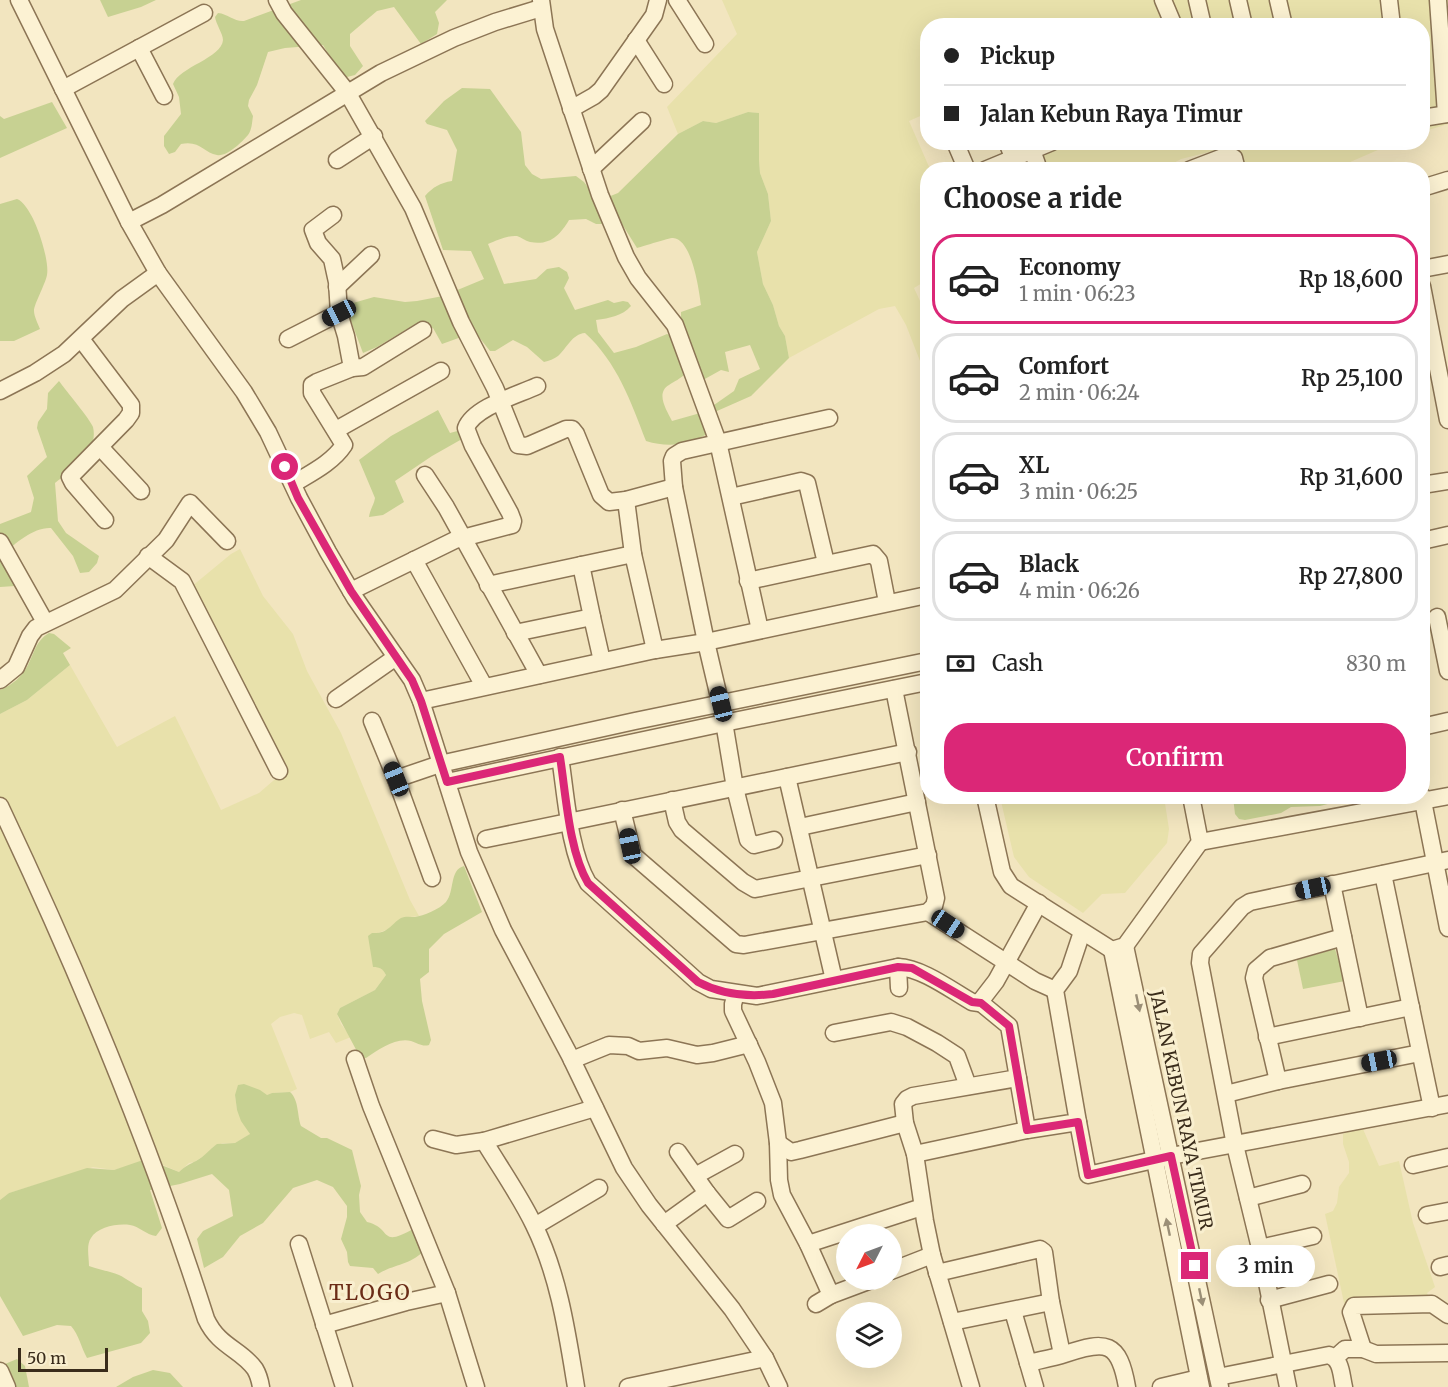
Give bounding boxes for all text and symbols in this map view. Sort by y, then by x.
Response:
text: Pickup [980,42,1055,70]
text: Jalan Kebun Raya Timur [980,100,1243,128]
text: Choose a ride [944,181,1122,215]
icon: car [947,252,1001,306]
text: Economy [1019,253,1120,281]
text: Rp 18,600 [1299,265,1403,293]
text: 1 min · 06:23 [1019,281,1136,306]
car [319,297,359,329]
icon: car [947,351,1001,405]
text: Comfort [1019,352,1109,380]
text: Rp 25,100 [1301,364,1403,392]
text: 2 min · 06:24 [1019,380,1139,405]
icon: car [947,450,1001,504]
text: XL [1019,451,1049,479]
route start [271,453,298,480]
text: Rp 31,600 [1299,463,1403,491]
text: 3 min · 06:25 [1019,479,1138,504]
icon: car [947,549,1001,603]
text: Black [1019,550,1079,578]
text: Rp 27,800 [1298,562,1403,590]
text: 4 min · 06:26 [1019,578,1140,603]
icon: cash [944,647,977,680]
text: Cash [992,649,1043,677]
text: 830 m [1346,651,1406,676]
car [708,684,734,724]
button: Confirm [944,723,1406,792]
car [381,759,411,799]
car [617,827,643,865]
car [1294,875,1332,901]
car [928,906,968,942]
street label: JALAN KEBUN RAYA TIMUR [1145,987,1218,1232]
one-way arrow [1134,994,1143,1013]
car [1360,1049,1398,1073]
one-way arrow [1163,1217,1172,1236]
north arrow [836,1224,902,1290]
map controls [836,1224,902,1368]
callout: 3 min [1216,1245,1315,1287]
route end [1181,1252,1208,1279]
text: 3 min [1237,1253,1294,1278]
district label: TLOGO [329,1279,411,1306]
one-way arrow [1197,1288,1206,1307]
button: layers [836,1302,902,1368]
scale bar [18,1345,108,1372]
text: 50 m [27,1348,66,1368]

